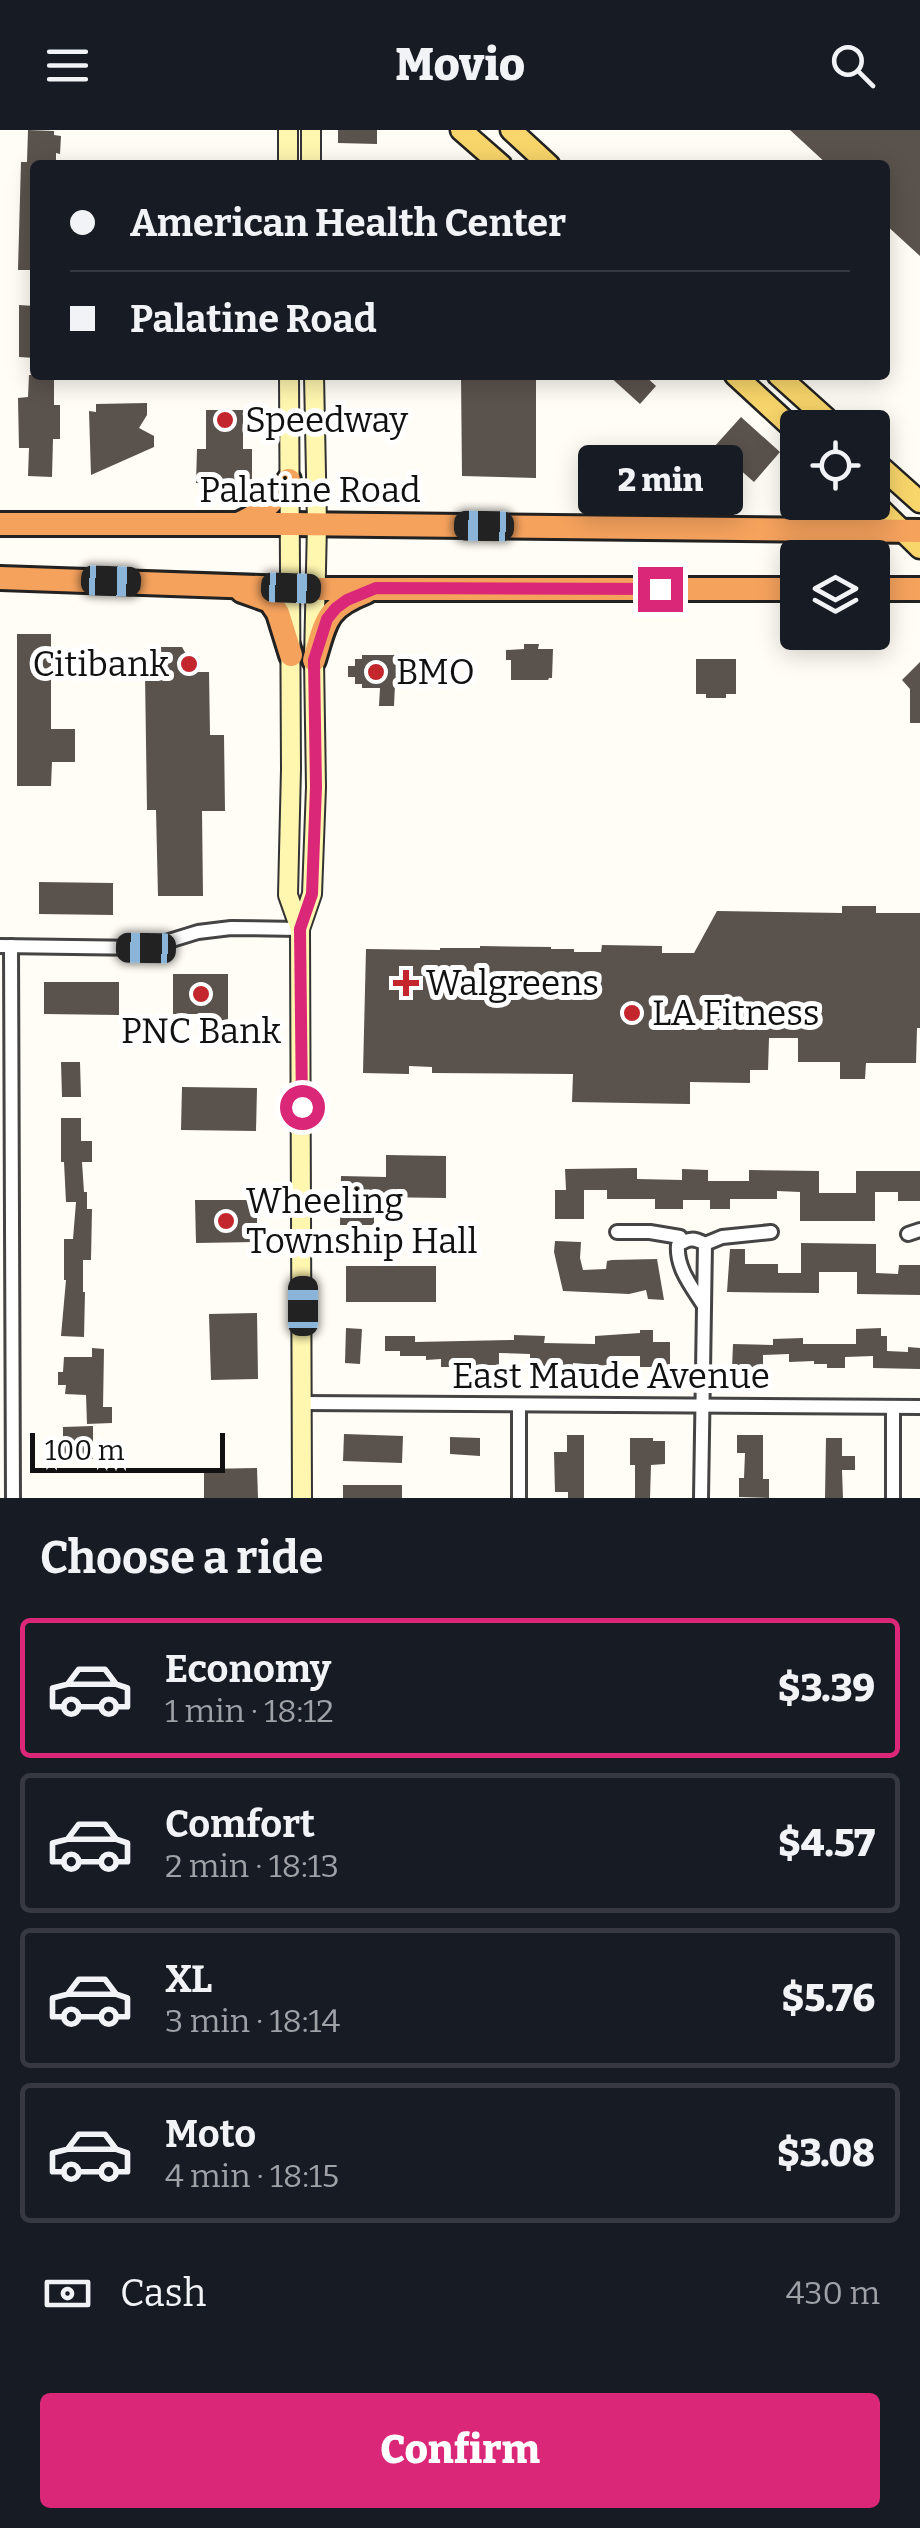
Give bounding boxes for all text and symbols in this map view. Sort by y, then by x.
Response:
icon: menu [40,38,95,93]
text: Movio [395,38,525,92]
icon: search [825,38,880,93]
text: American Health Center [130,200,566,246]
text: Palatine Road [130,296,377,342]
place label: Speedway [245,399,409,441]
marker: Speedway [214,409,236,431]
map controls [780,410,890,650]
button: locate [780,410,890,520]
callout: 2 min [578,444,742,514]
text: 2 min [618,461,703,499]
street label: Palatine Road [199,469,421,511]
car [454,510,514,542]
button: layers [780,540,890,650]
car [80,565,142,597]
route end [638,567,683,612]
car [260,572,322,604]
place label: Citibank [32,643,169,685]
place label: BMO [396,651,475,693]
marker: Citibank [178,653,200,675]
marker: BMO [365,661,387,683]
car [116,932,176,964]
place label: Walgreens [426,962,599,1004]
marker: Walgreens [395,972,417,994]
marker: PNC Bank [190,983,212,1005]
place label: LA Fitness [652,992,820,1034]
marker: LA Fitness [621,1002,643,1024]
place label: PNC Bank [121,1010,281,1052]
route start [280,1085,325,1130]
place label: Wheeling Township Hall [246,1180,477,1262]
marker: Wheeling Township Hall [215,1210,237,1232]
car [288,1276,318,1336]
street label: East Maude Avenue [452,1355,770,1397]
scale bar [30,1428,225,1472]
text: 100 m [45,1434,125,1467]
text: Choose a ride [40,1531,323,1585]
icon: car [45,1643,135,1733]
text: Economy [165,1646,331,1692]
text: $3.39 [778,1665,875,1711]
text: 1 min · 18:12 [165,1692,334,1730]
icon: car [45,1798,135,1888]
text: Comfort [165,1801,315,1847]
text: $4.57 [778,1820,875,1866]
text: 2 min · 18:13 [165,1847,339,1885]
icon: car [45,1953,135,2043]
text: XL [165,1956,212,2002]
text: $5.76 [781,1975,875,2021]
text: 3 min · 18:14 [165,2002,340,2040]
icon: car [45,2108,135,2198]
text: Moto [165,2111,256,2157]
text: $3.08 [777,2130,875,2176]
text: 4 min · 18:15 [165,2157,339,2195]
icon: cash [40,2266,95,2321]
text: Cash [120,2270,206,2316]
text: 430 m [786,2274,880,2312]
button: Confirm [40,2393,880,2508]

